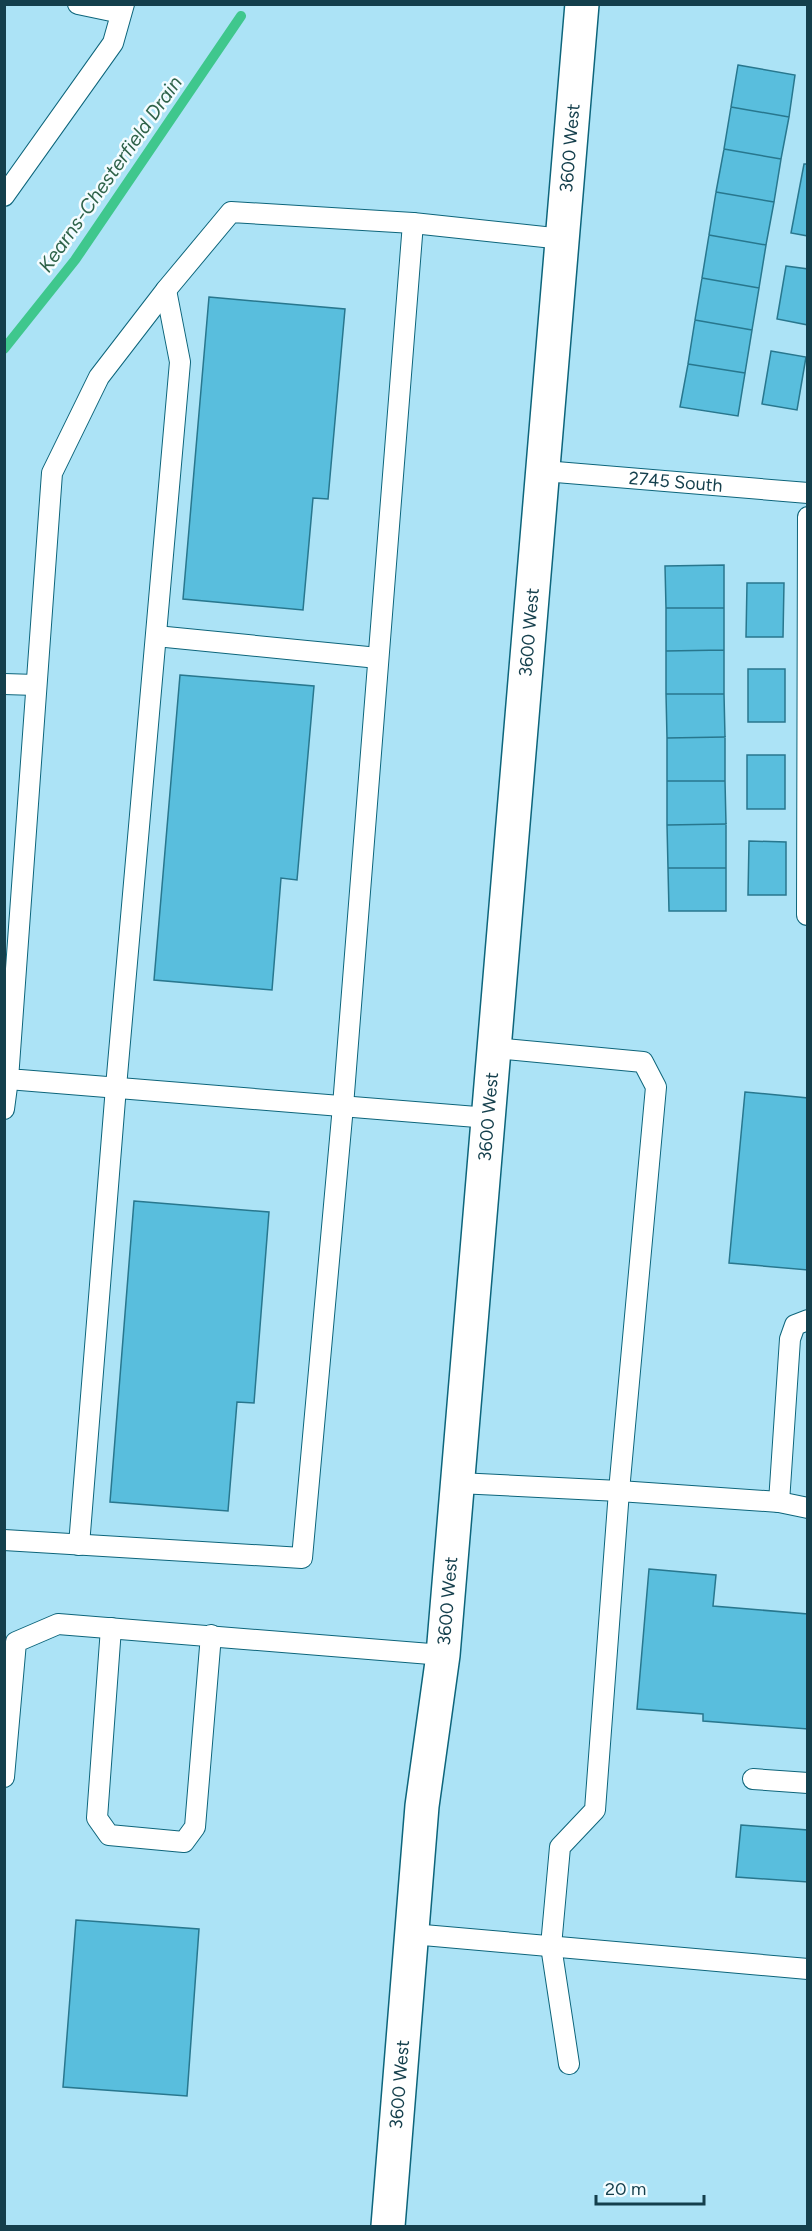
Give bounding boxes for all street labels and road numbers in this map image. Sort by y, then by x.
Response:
street label: 3600 West [555,103,585,193]
street label: 2745 South [628,467,723,497]
street label: 3600 West [514,587,544,678]
street label: 3600 West [474,1071,503,1162]
street label: 3600 West [433,1555,462,1646]
street label: 3600 West [385,2039,414,2130]

